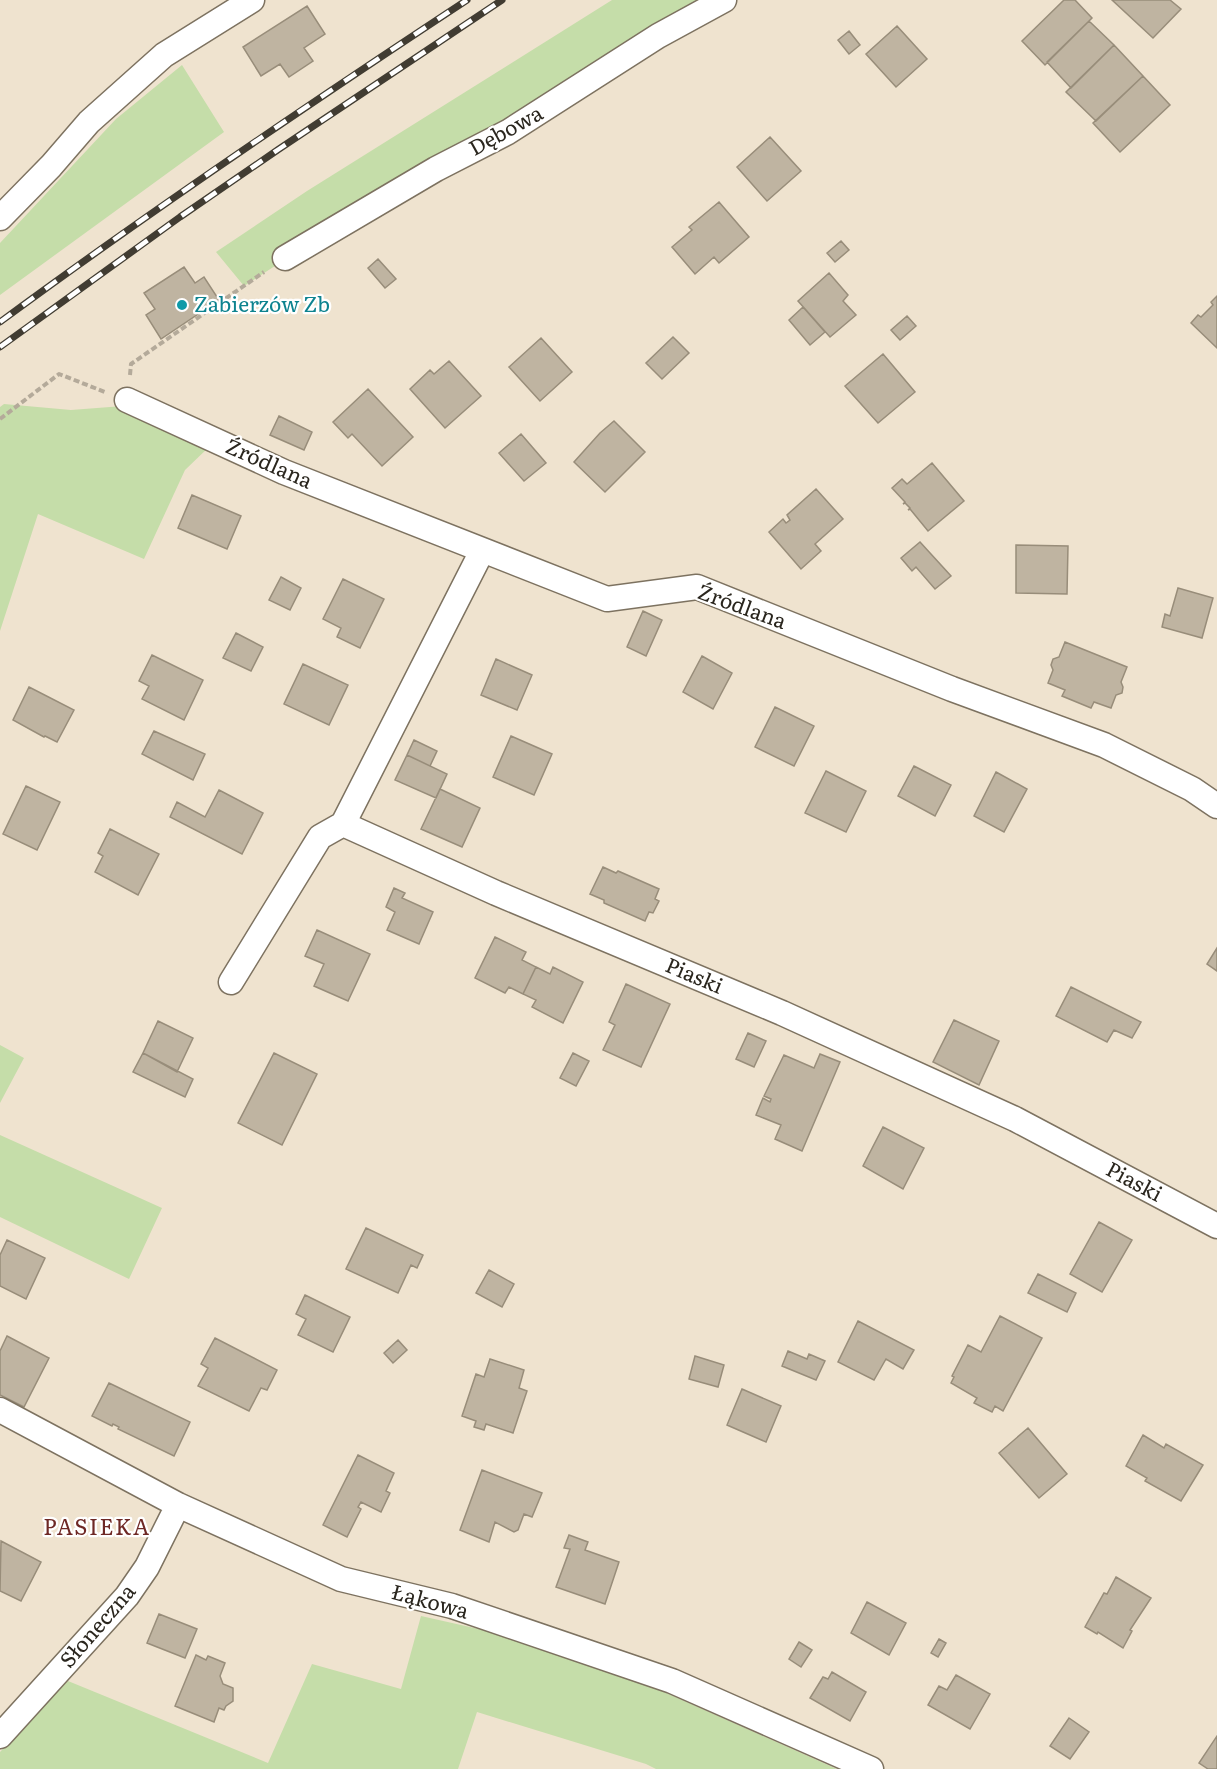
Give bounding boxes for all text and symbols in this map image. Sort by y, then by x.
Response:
street label: Dębowa [462,95,548,162]
place label: Zabierzów Zb [194,287,330,318]
marker: Zabierzów Zb [175,298,189,312]
street label: Źródlana [222,429,319,495]
street label: Źródlana [694,574,792,635]
street label: Piaski [661,948,729,1000]
street label: Piaski [1101,1152,1169,1208]
district label: PASIEKA [43,1509,151,1542]
street label: Łąkowa [389,1574,473,1625]
street label: Słoneczna [51,1575,142,1673]

